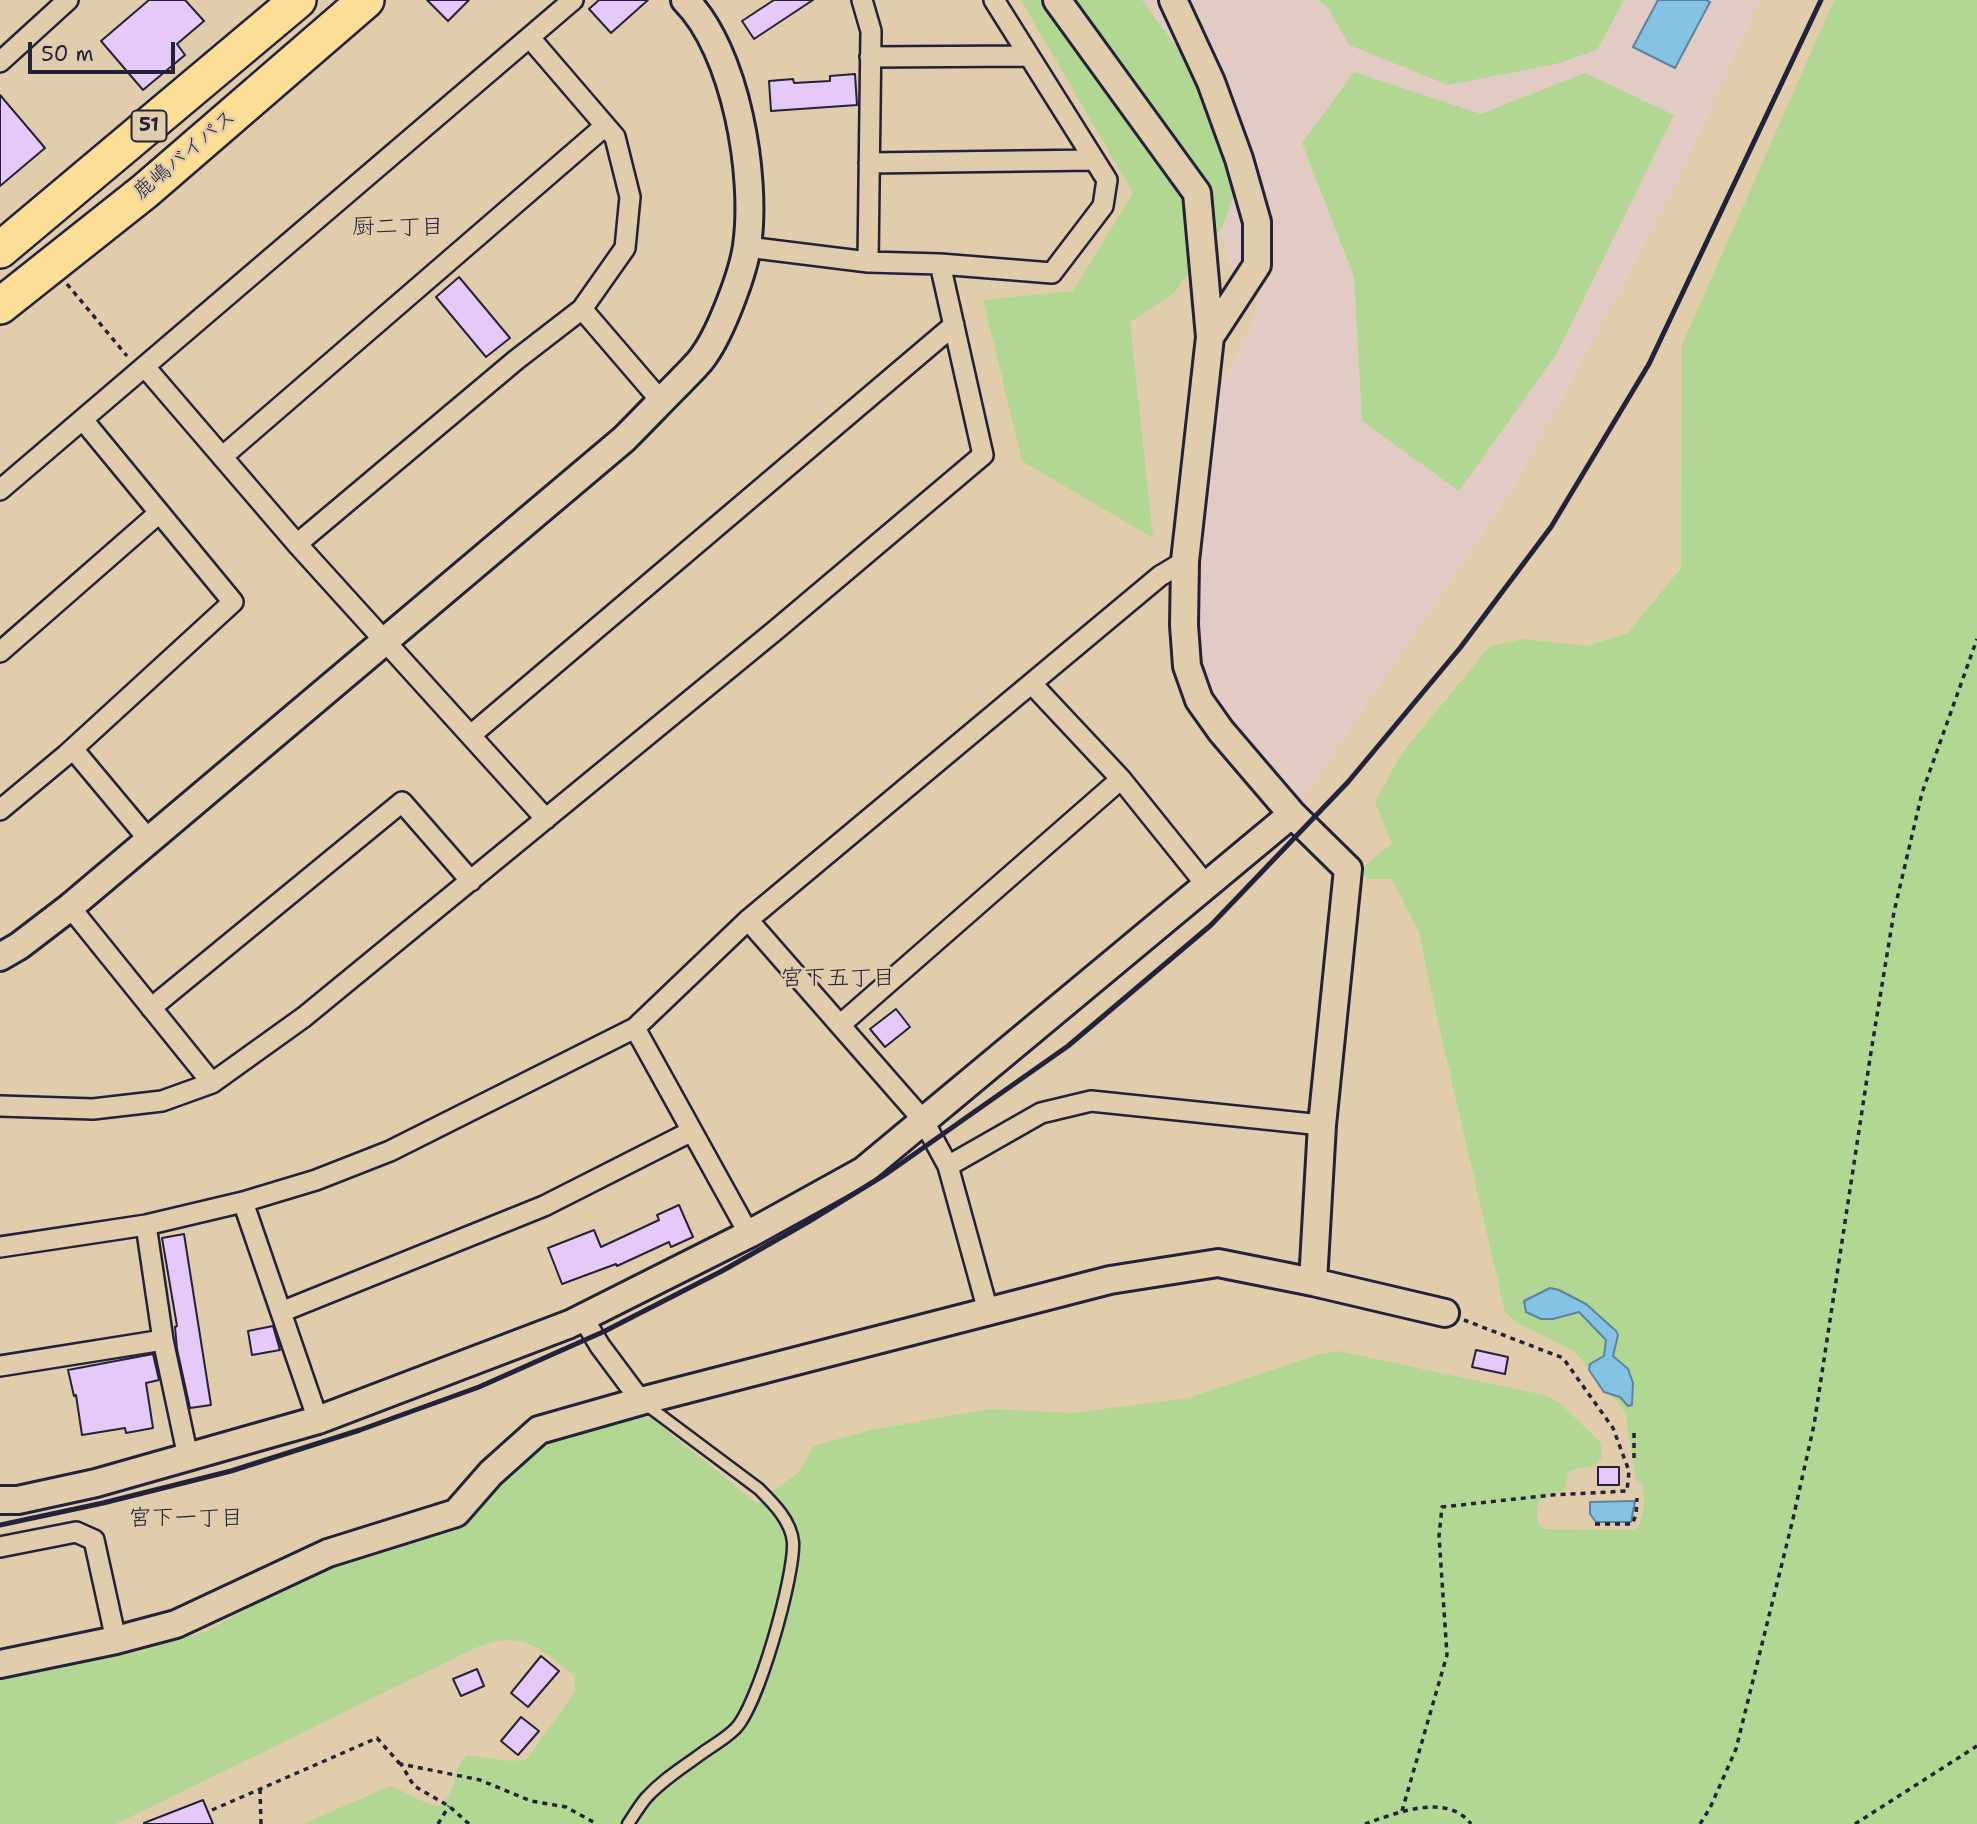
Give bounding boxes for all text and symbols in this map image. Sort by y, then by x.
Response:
scale bar [32,28,178,72]
text: 50 m [41,40,94,68]
street label: 鹿嶋バイパス [129,105,241,205]
road number: 51 [132,110,166,142]
district label: 厨二丁目 [352,214,444,242]
district label: 宮下五丁目 [781,965,895,993]
district label: 宮下一丁目 [129,1505,243,1533]

